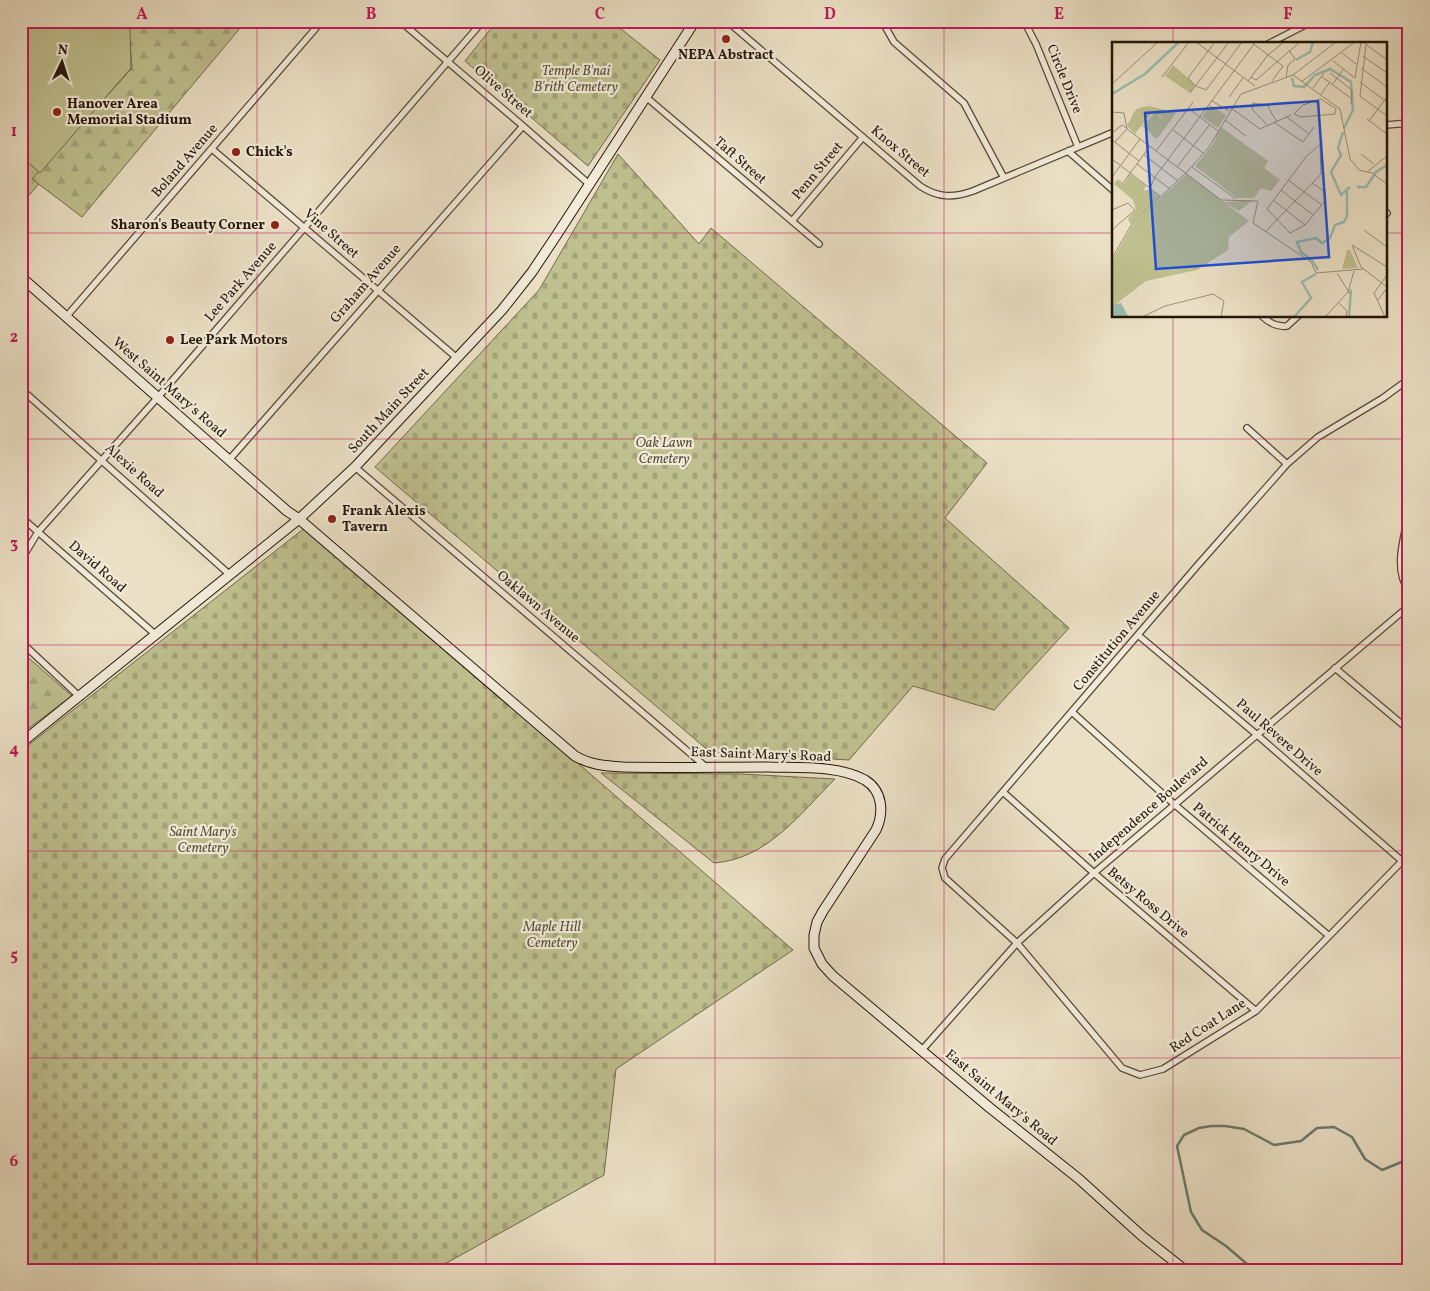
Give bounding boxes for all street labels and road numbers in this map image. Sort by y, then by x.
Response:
street label: Circle Drive [1042,42,1087,117]
street label: Olive Street [470,61,536,123]
street label: Boland Avenue [148,120,223,202]
street label: Knox Street [866,122,934,182]
street label: Taft Street [710,133,770,189]
street label: Penn Street [788,138,848,204]
street label: Vine Street [299,205,363,263]
street label: Lee Park Avenue [201,237,282,326]
street label: Graham Avenue [326,240,406,328]
street label: West Saint Mary's Road [108,333,230,443]
street label: South Main Street [344,364,434,458]
street label: Alexie Road [100,439,168,503]
street label: David Road [64,537,130,597]
street label: Oaklawn Avenue [492,566,584,648]
street label: Constitution Avenue [1069,586,1165,696]
street label: Paul Revere Drive [1232,695,1327,781]
street label: East Saint Mary's Road [690,743,832,767]
street label: Independence Boulevard [1085,753,1213,867]
street label: Patrick Henry Drive [1188,799,1294,892]
street label: Betsy Ross Drive [1103,863,1193,943]
street label: Red Coat Lane [1166,994,1250,1058]
street label: East Saint Mary's Road [941,1046,1061,1151]

